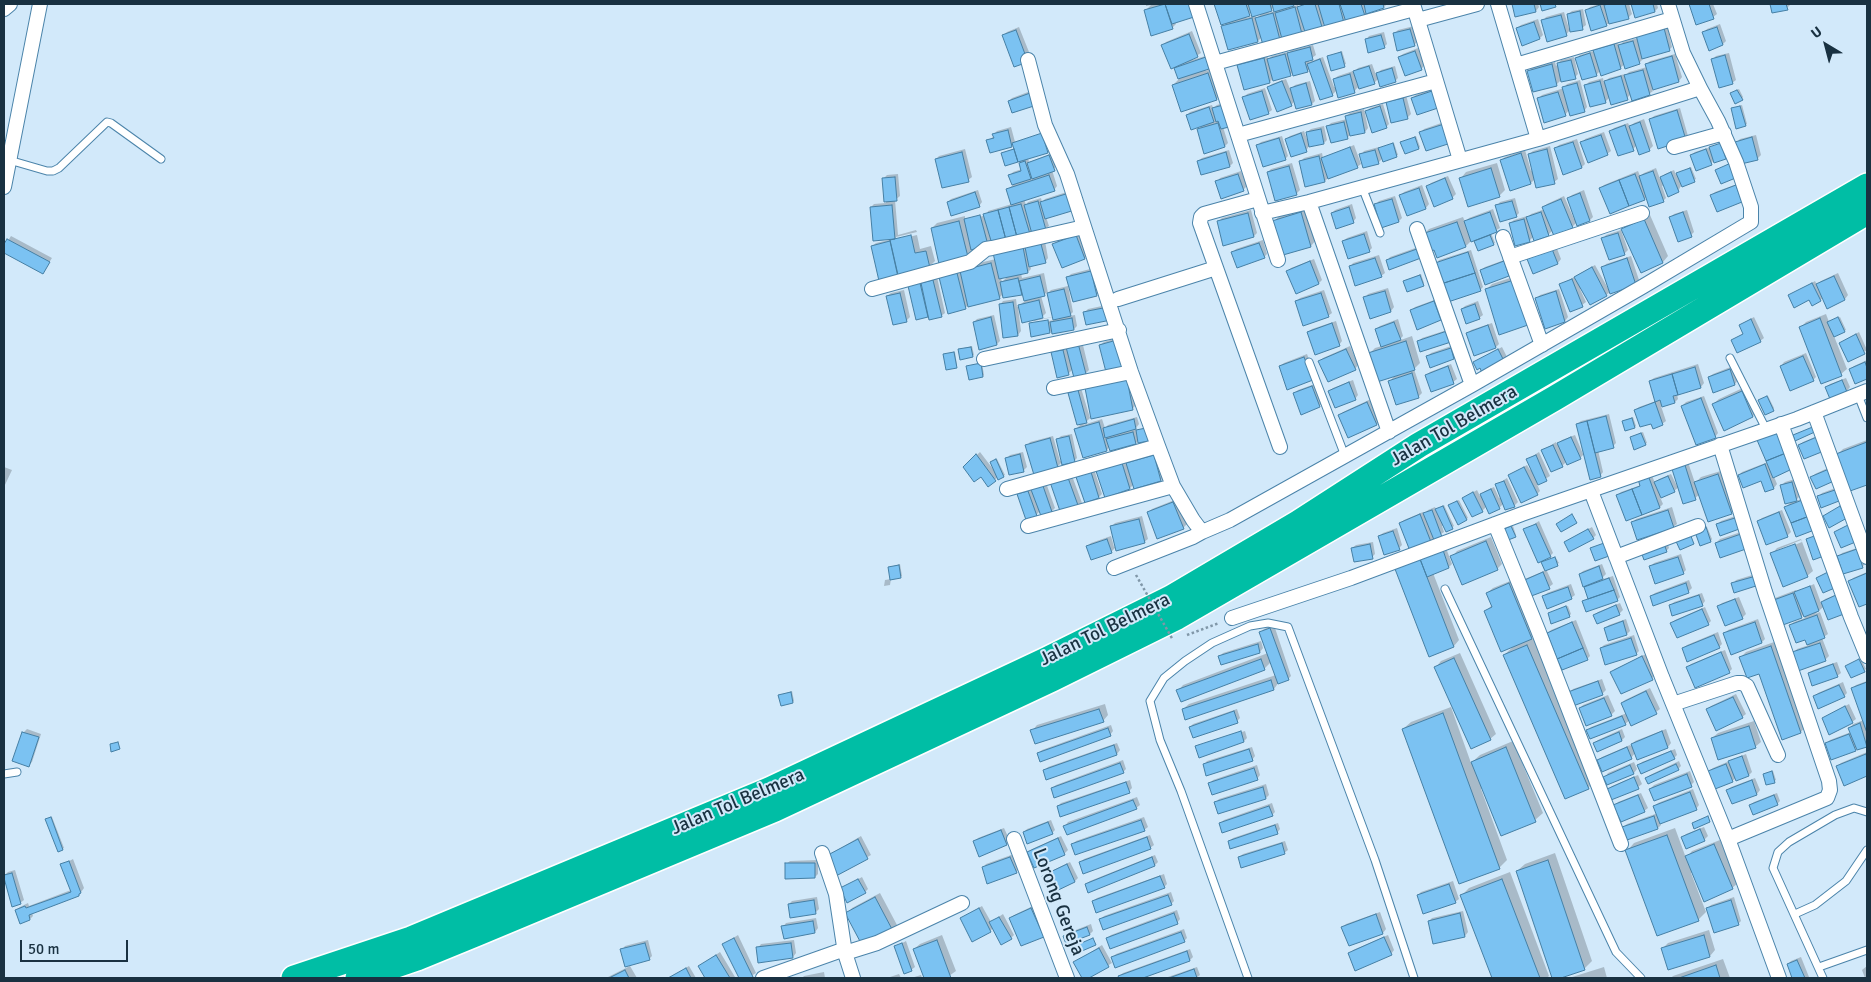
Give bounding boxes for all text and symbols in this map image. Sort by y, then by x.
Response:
north arrow [1801,20,1851,70]
text: U [1808,23,1826,42]
street label: Jalan Tol Belmera [1387,380,1521,472]
street label: Jalan Tol Belmera [1036,589,1174,671]
street label: Jalan Tol Belmera [668,764,808,840]
street label: Lorong Gereja [1027,845,1089,959]
scale bar [22,930,130,962]
text: 50 m [28,940,59,958]

